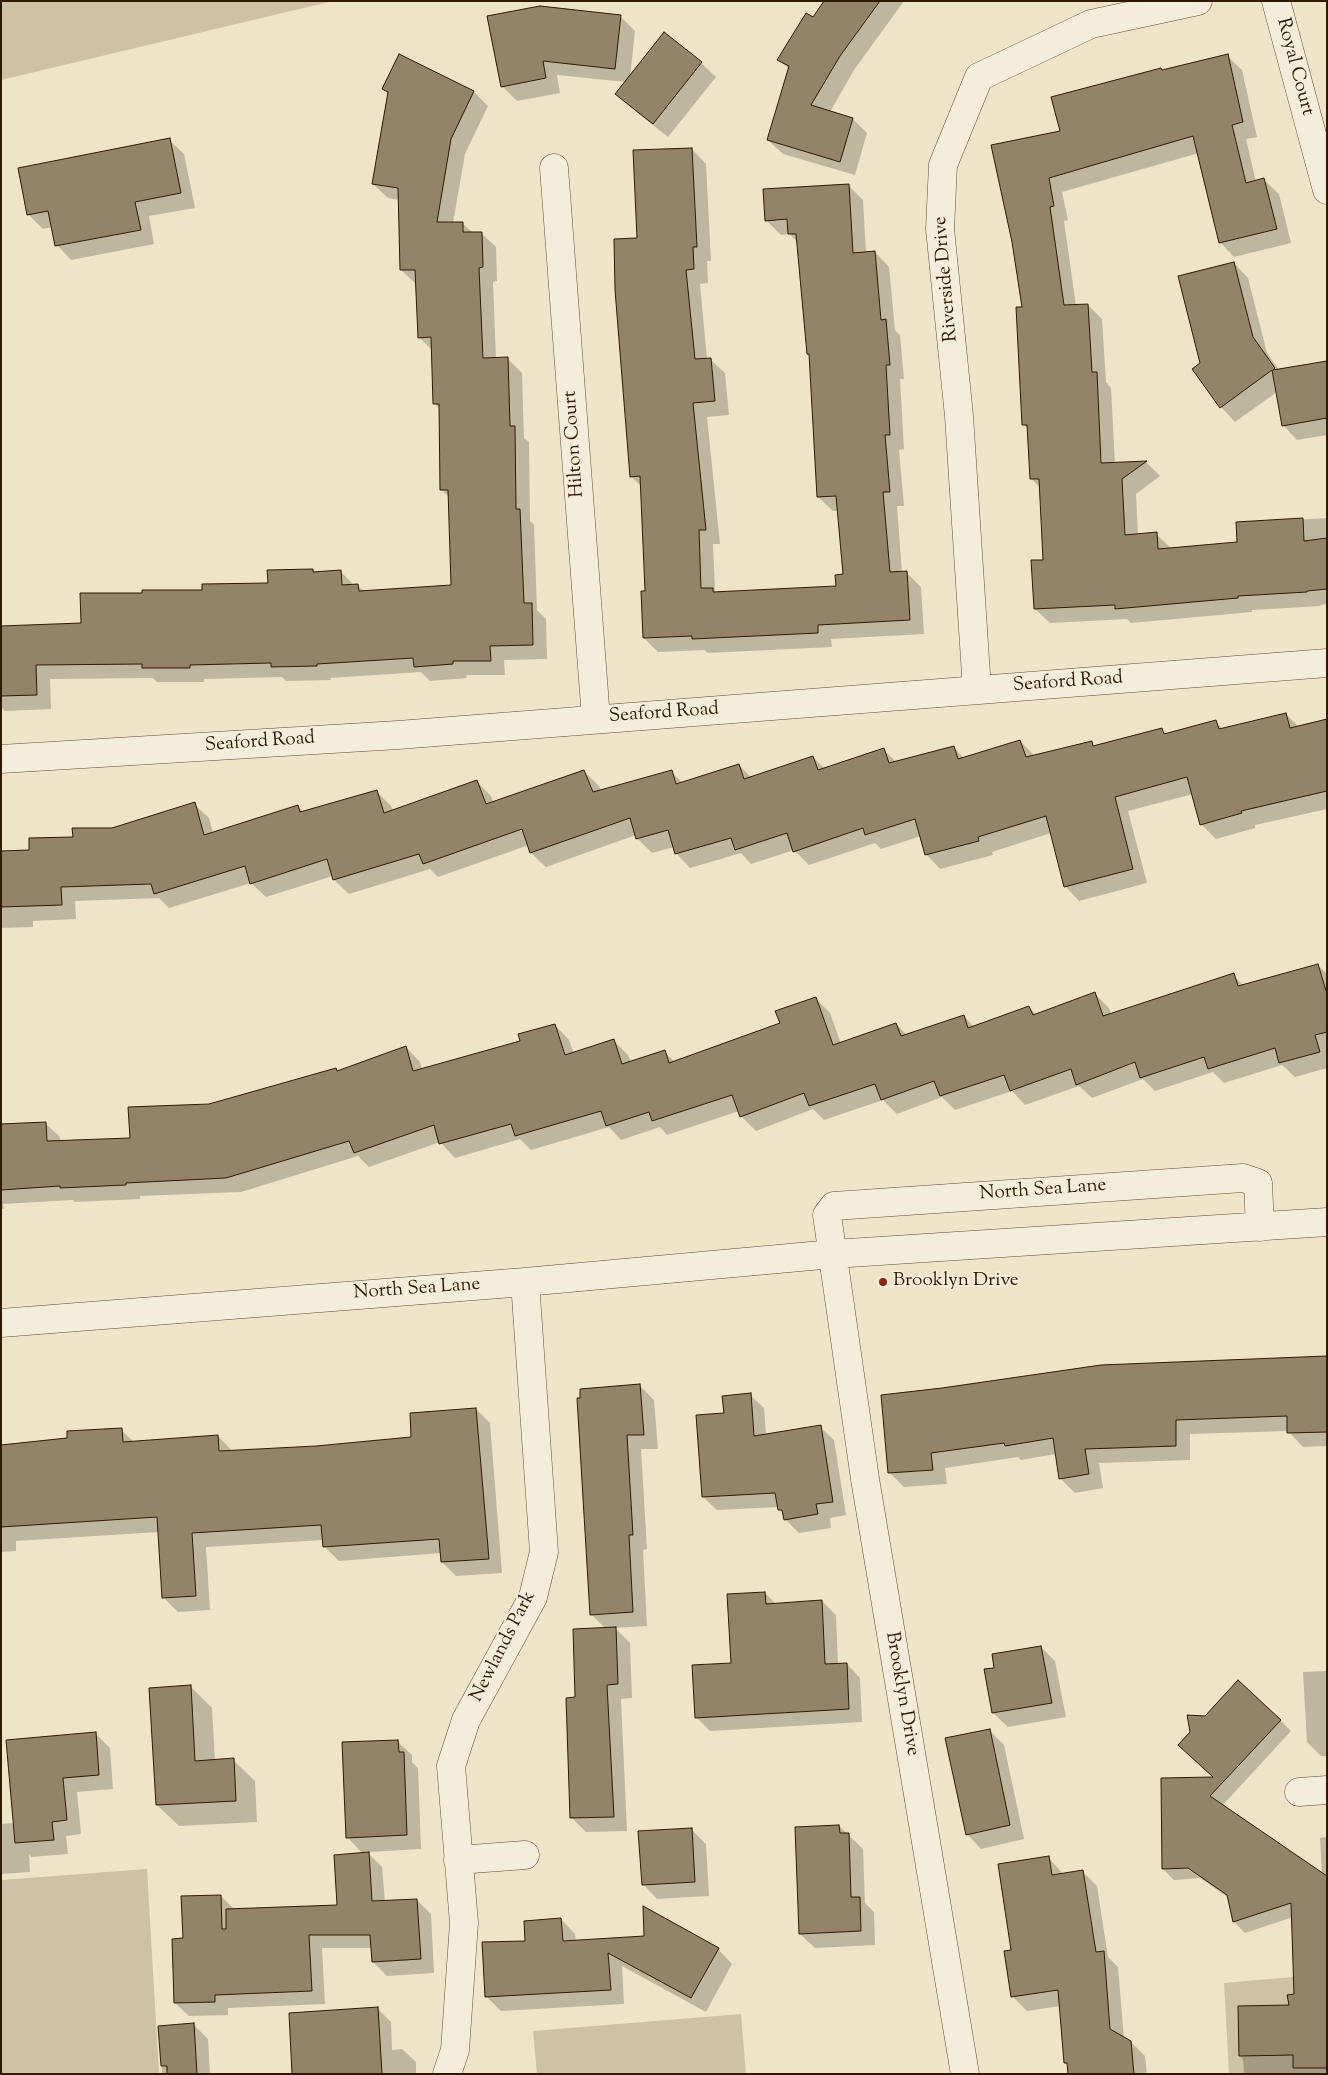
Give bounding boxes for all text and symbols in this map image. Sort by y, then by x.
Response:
street label: Royal Court [1270,16,1318,118]
street label: Riverside Drive [930,215,964,343]
street label: Hilton Court [560,390,590,498]
street label: Seaford Road [1012,668,1124,698]
street label: Seaford Road [608,699,720,729]
street label: Seaford Road [204,728,316,758]
street label: North Sea Lane [979,1175,1107,1207]
place label: Brooklyn Drive [893,1271,1019,1293]
street label: North Sea Lane [353,1274,481,1306]
marker: Brooklyn Drive [877,1276,889,1288]
street label: Newlands Park [466,1588,542,1706]
street label: Brooklyn Drive [879,1630,923,1758]

